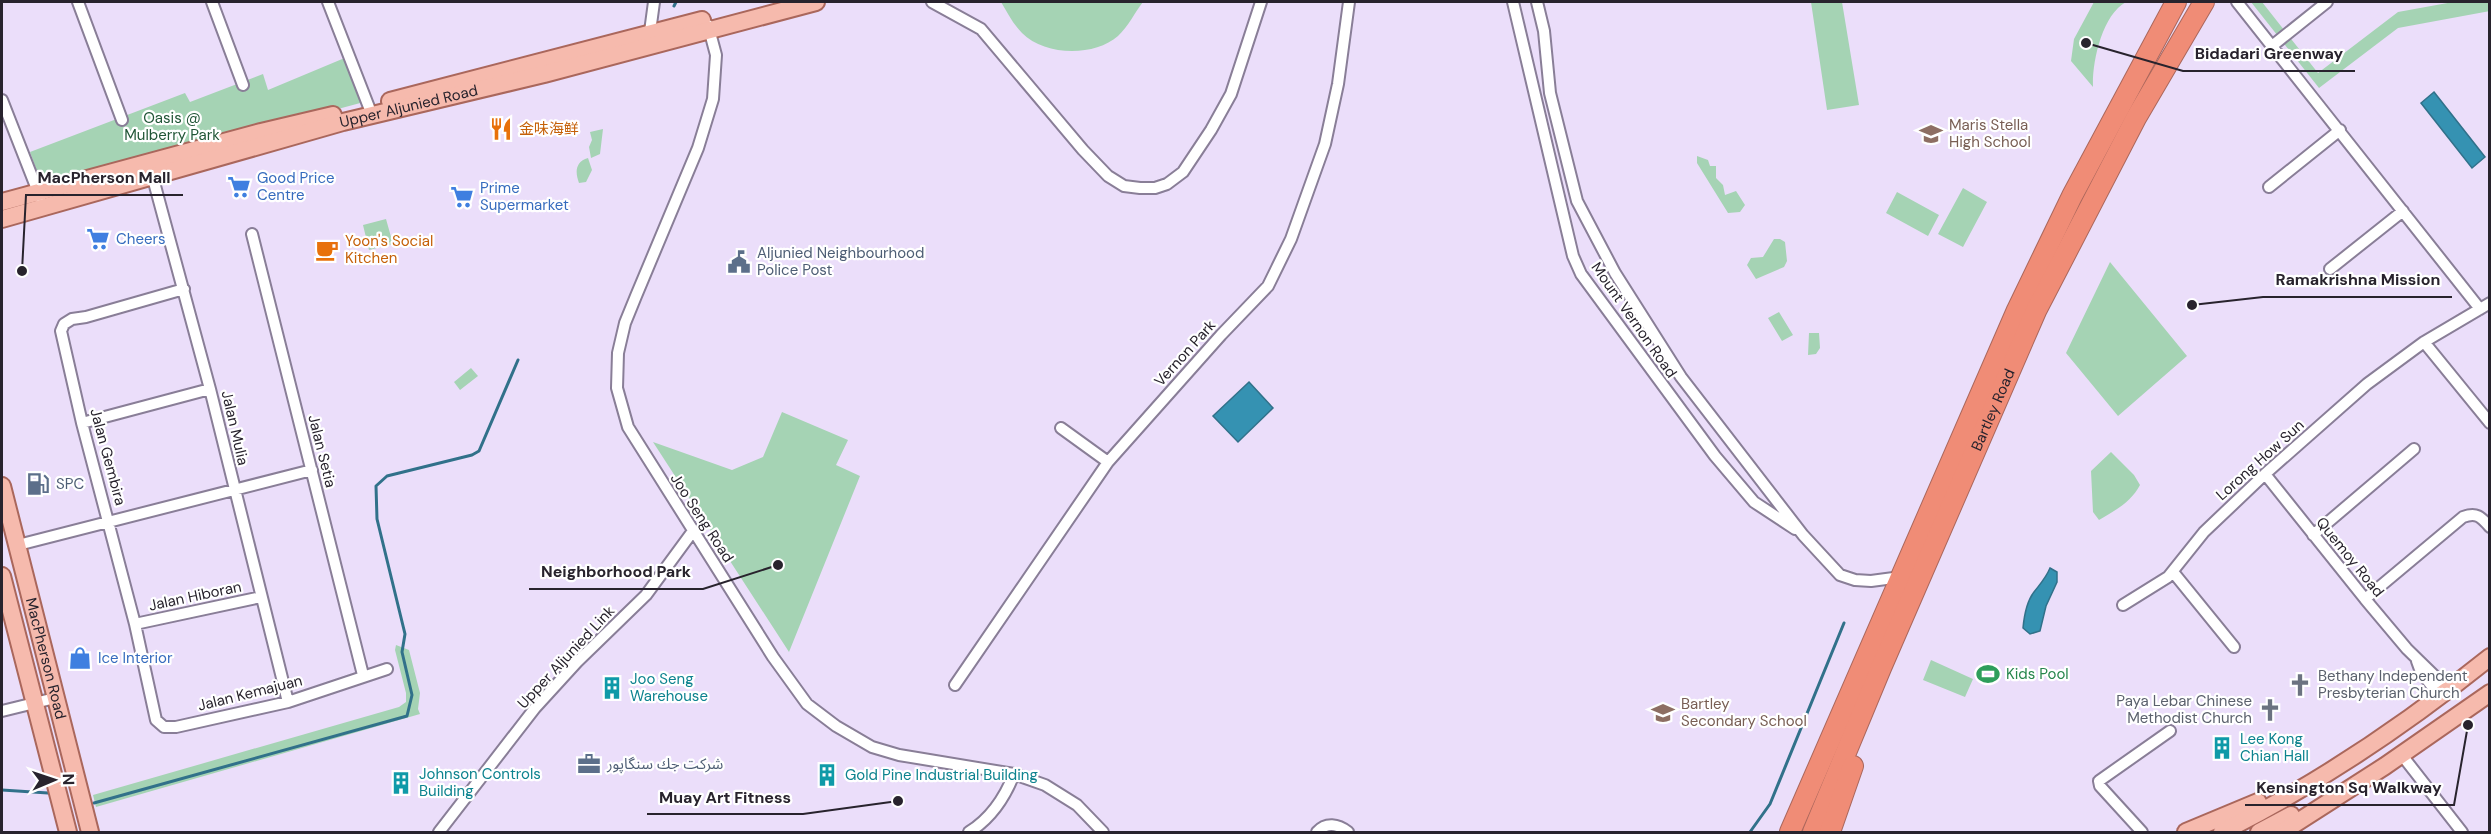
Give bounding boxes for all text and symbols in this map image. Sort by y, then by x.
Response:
callout: Bidadari Greenway [2183,37,2355,71]
text: Bidadari Greenway [2195,43,2344,64]
street label: Upper Aljunied Road [338,80,480,132]
park label: Oasis @ Mulberry Park [124,108,220,145]
place label: Maris Stella High School [1949,115,2031,152]
restaurant icon: 金味海鲜 [488,116,514,142]
place label: 金味海鲜 [519,119,579,139]
school or university icon: Maris Stella High School [1918,121,1944,147]
callout: MacPherson Mall [26,161,183,195]
text: MacPherson Mall [37,167,171,188]
place label: Good Price Centre [257,168,335,205]
supermarket icon: Good Price Centre [226,174,252,200]
place label: Prime Supermarket [480,178,569,215]
supermarket icon: Prime Supermarket [449,184,475,210]
supermarket icon: Cheers [85,226,111,252]
place label: Cheers [116,229,166,249]
place label: Yoon's Social Kitchen [345,231,433,268]
cafe icon: Yoon's Social Kitchen [314,237,340,263]
place label: Aljunied Neighbourhood Police Post [757,243,924,280]
public building icon: Aljunied Neighbourhood Police Post [726,249,752,275]
street label: Mount Vernon Road [1587,258,1681,382]
callout: Ramakrishna Mission [2263,263,2452,297]
text: Ramakrishna Mission [2276,269,2440,290]
street label: Vernon Park [1150,315,1220,390]
street label: Bartley Road [1966,366,2020,454]
street label: Jalan Mulia [217,389,253,467]
street label: Jalan Gembira [85,406,131,508]
street label: Jalan Setia [303,412,341,490]
street label: Lorong How Sun [2212,415,2308,505]
street label: Joo Seng Road [666,470,738,566]
fuel station icon: SPC [25,471,51,497]
place label: SPC [56,474,84,494]
street label: Quemoy Road [2312,513,2388,601]
callout: Neighborhood Park [529,555,703,589]
text: Neighborhood Park [541,561,692,582]
street label: Jalan Hiboran [147,576,243,616]
street label: MacPherson Road [21,596,71,721]
street label: Upper Aljunied Link [513,601,619,713]
shop icon: Ice Interior [67,645,93,671]
place label: Ice Interior [98,648,173,668]
sports icon: Kids Pool [1975,661,2001,687]
place label: Kids Pool [2006,664,2069,684]
place label: Bethany Independent Presbyterian Church [2318,666,2468,703]
place label: Joo Seng Warehouse [630,669,708,706]
street label: Jalan Kemajuan [196,670,304,716]
church icon: Bethany Independent Presbyterian Church [2287,672,2313,698]
building icon: Joo Seng Warehouse [599,675,625,701]
place label: Paya Lebar Chinese Methodist Church [2116,691,2252,728]
place label: Bartley Secondary School [1681,694,1807,731]
church icon: Paya Lebar Chinese Methodist Church [2257,697,2283,723]
school or university icon: Bartley Secondary School [1650,700,1676,726]
place label: Lee Kong Chian Hall [2240,729,2309,766]
building icon: Lee Kong Chian Hall [2209,735,2235,761]
north arrow [24,750,84,810]
office icon: شركت جك سنگاپور [576,751,602,777]
place label: شركت جك سنگاپور [606,754,724,774]
building icon: Gold Pine Industrial Building [814,762,840,788]
place label: Johnson Controls Building [419,764,541,801]
place label: Gold Pine Industrial Building [845,765,1038,785]
building icon: Johnson Controls Building [388,770,414,796]
callout: Kensington Sq Walkway [2245,771,2454,805]
text: N [58,773,79,786]
text: Kensington Sq Walkway [2256,777,2442,798]
callout: Muay Art Fitness [647,780,803,814]
text: Muay Art Fitness [659,787,791,808]

